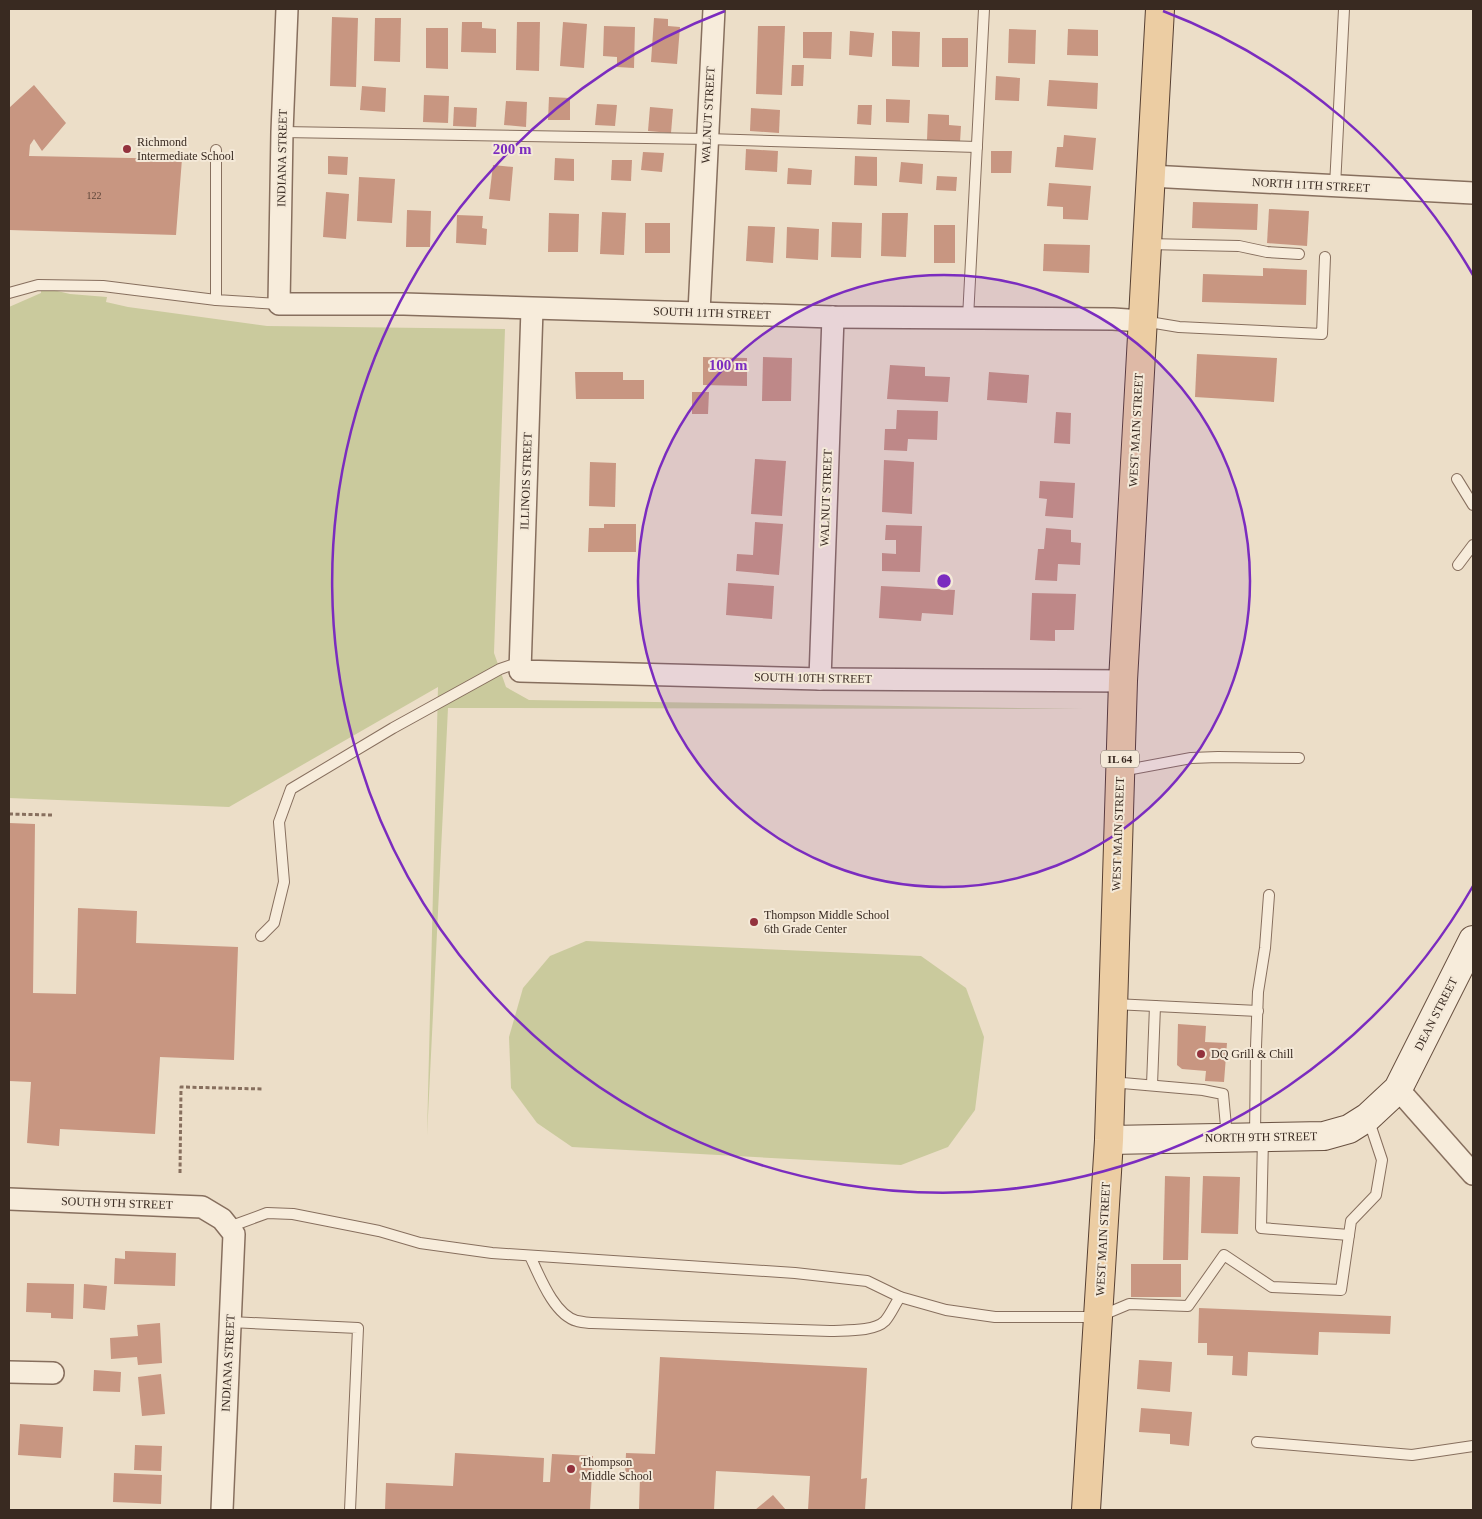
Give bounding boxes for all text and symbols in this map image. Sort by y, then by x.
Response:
street label: WALNUT STREET [698,65,718,164]
street label: INDIANA STREET [274,108,290,207]
place label: Richmond Intermediate School [137,135,235,163]
text: 200 m [493,141,532,157]
marker: Richmond Intermediate School [121,143,133,155]
street label: NORTH 11TH STREET [1252,175,1371,195]
house number: 122 [87,190,102,201]
street label: SOUTH 11TH STREET [653,304,772,322]
text: 100 m [709,357,748,373]
street label: WEST MAIN STREET [1126,372,1146,488]
street label: ILLINOIS STREET [517,431,535,530]
street label: WALNUT STREET [817,448,835,547]
centre of rings [935,572,953,590]
street label: SOUTH 10TH STREET [754,670,873,686]
road number: IL 64 [1101,751,1139,768]
street label: WEST MAIN STREET [1109,776,1127,891]
place label: Thompson Middle School 6th Grade Center [764,908,890,936]
marker: Thompson Middle School 6th Grade Center [748,916,760,928]
street label: DEAN STREET [1412,974,1461,1053]
place label: DQ Grill & Chill [1211,1047,1294,1061]
marker: DQ Grill & Chill [1195,1048,1207,1060]
street label: NORTH 9TH STREET [1205,1129,1318,1145]
street label: WEST MAIN STREET [1093,1181,1113,1297]
street label: SOUTH 9TH STREET [61,1194,174,1212]
street label: INDIANA STREET [218,1313,238,1412]
place label: Thompson Middle School [581,1455,653,1483]
marker: Thompson Middle School [565,1463,577,1475]

